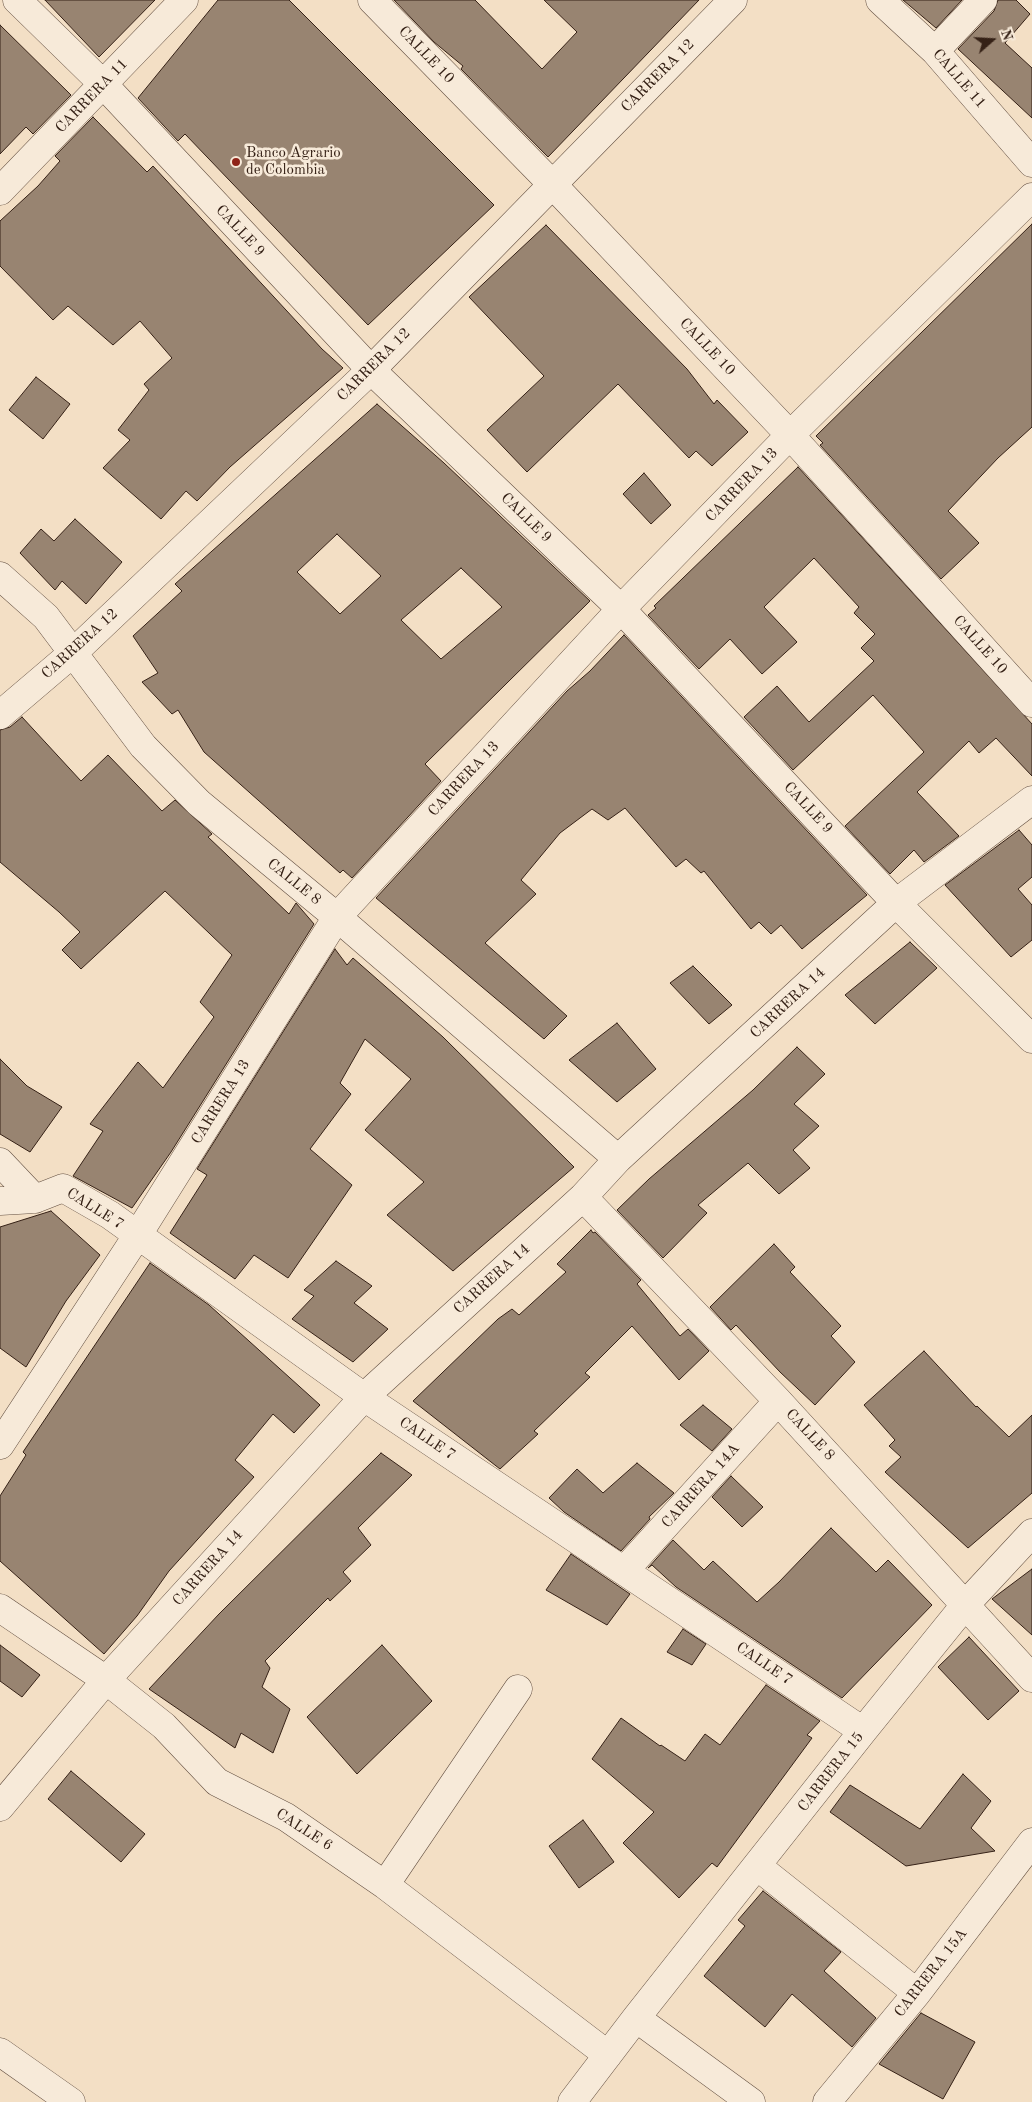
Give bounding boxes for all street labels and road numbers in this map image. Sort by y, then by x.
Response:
street label: CALLE 10 [394,23,458,87]
street label: CARRERA 12 [618,36,698,116]
street label: CALLE 11 [928,46,990,112]
street label: CARRERA 11 [52,55,132,137]
street label: CALLE 9 [212,201,268,261]
street label: CALLE 10 [675,315,739,379]
street label: CARRERA 12 [334,325,414,405]
street label: CARRERA 13 [702,444,782,526]
street label: CALLE 9 [497,489,555,547]
street label: CARRERA 12 [38,605,122,683]
street label: CALLE 10 [949,612,1011,678]
street label: CARRERA 13 [425,738,503,820]
street label: CALLE 9 [780,778,836,838]
street label: CALLE 8 [263,855,325,909]
street label: CARRERA 14 [747,964,829,1042]
street label: CARRERA 13 [188,1056,254,1148]
street label: CALLE 7 [63,1184,127,1234]
street label: CARRERA 14 [450,1240,534,1318]
street label: CALLE 8 [782,1405,838,1465]
street label: CALLE 7 [395,1414,459,1464]
street label: CARRERA 14A [658,1440,744,1532]
street label: CARRERA 14 [169,1526,247,1610]
street label: CALLE 7 [732,1639,796,1689]
street label: CARRERA 15 [794,1728,868,1816]
street label: CALLE 6 [272,1805,336,1855]
street label: CARRERA 15A [891,1925,971,2021]

